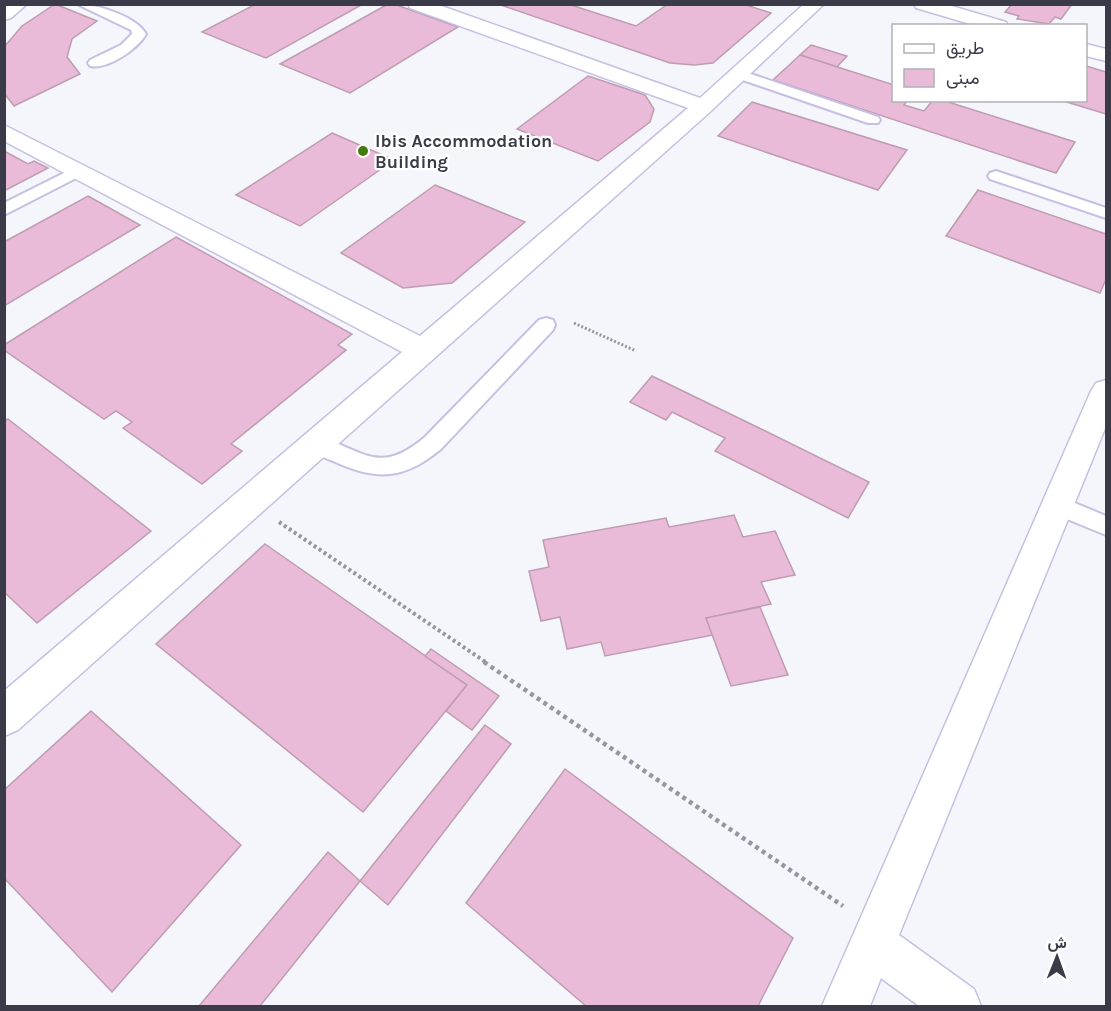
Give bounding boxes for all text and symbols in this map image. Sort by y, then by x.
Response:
legend [892,24,1087,102]
text: طريق [946,37,984,59]
text: مبنى [946,67,980,89]
place label: Ibis Accommodation Building [375,130,552,173]
marker: Ibis Accommodation Building [356,144,370,158]
north arrow [1027,927,1087,987]
text: ش [1047,933,1067,952]

